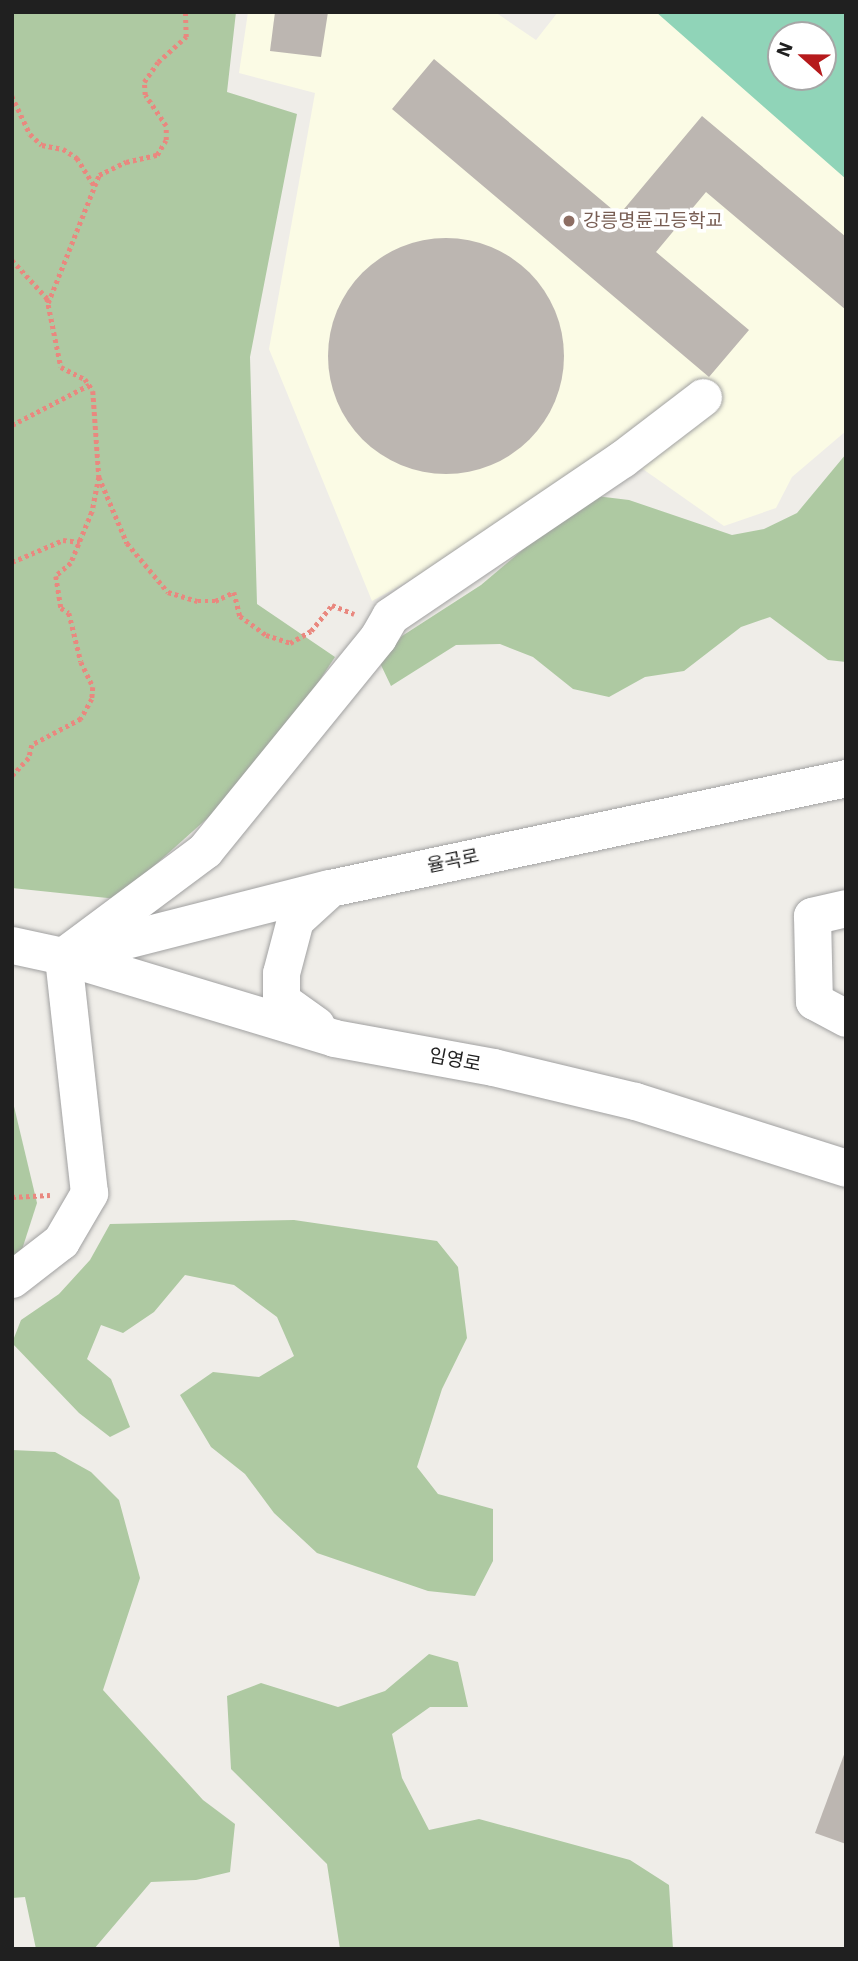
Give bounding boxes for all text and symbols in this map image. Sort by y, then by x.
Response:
north arrow [767,21,837,91]
text: N [771,38,798,60]
place label: 강릉명륜고등학교 [583,210,723,232]
marker: 강릉명륜고등학교 [561,213,577,229]
street label: 율곡로 [425,844,481,878]
street label: 임영로 [427,1044,483,1076]

